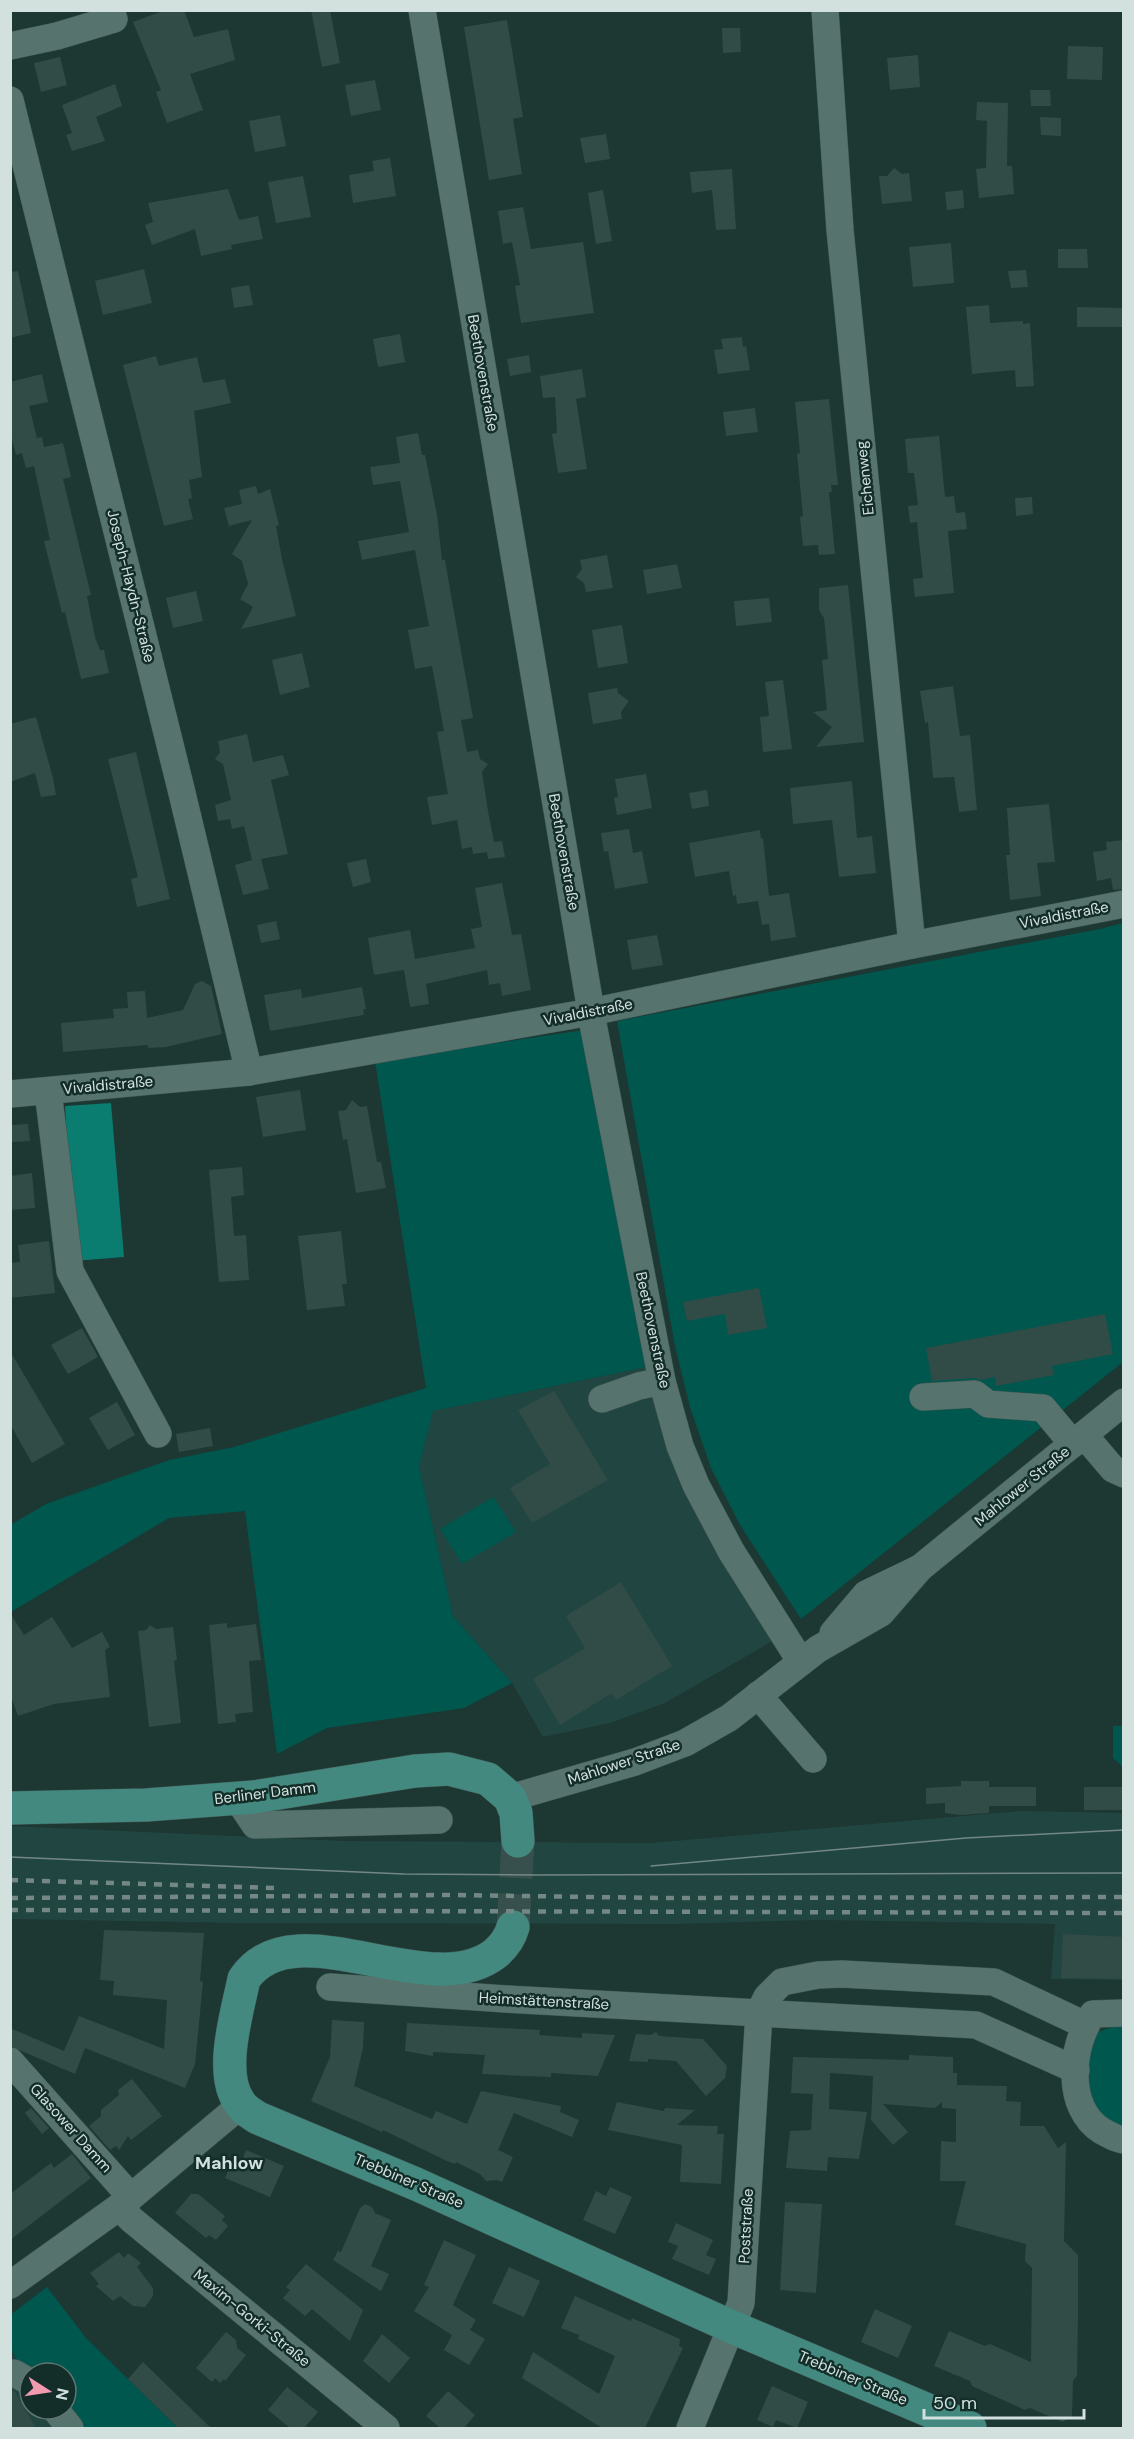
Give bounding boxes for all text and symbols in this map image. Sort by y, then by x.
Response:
street label: Beethovenstraße [463,313,503,433]
street label: Eichenweg [851,440,879,516]
street label: Joseph-Haydn-Straße [102,507,160,665]
street label: Beethovenstraße [544,792,584,912]
street label: Vivaldistraße [1018,897,1110,933]
street label: Vivaldistraße [542,994,634,1030]
street label: Vivaldistraße [62,1071,154,1099]
street label: Beethovenstraße [631,1270,675,1390]
street label: Mahlower Straße [970,1441,1074,1531]
street label: Mahlower Straße [565,1734,683,1790]
street label: Berliner Damm [213,1777,317,1809]
street label: Heimstättenstraße [478,1988,610,2014]
street label: Glasower Damm [26,2079,116,2177]
street label: Trebbiner Straße [351,2149,467,2213]
district label: Mahlow [195,2151,263,2175]
street label: Poststraße [734,2188,758,2264]
street label: Maxim-Gorki-Straße [189,2265,315,2371]
street label: Trebbiner Straße [795,2346,911,2410]
north arrow [18,2361,78,2421]
scale bar [924,2382,1084,2420]
text: N [51,2386,74,2402]
text: 50 m [933,2391,977,2415]

